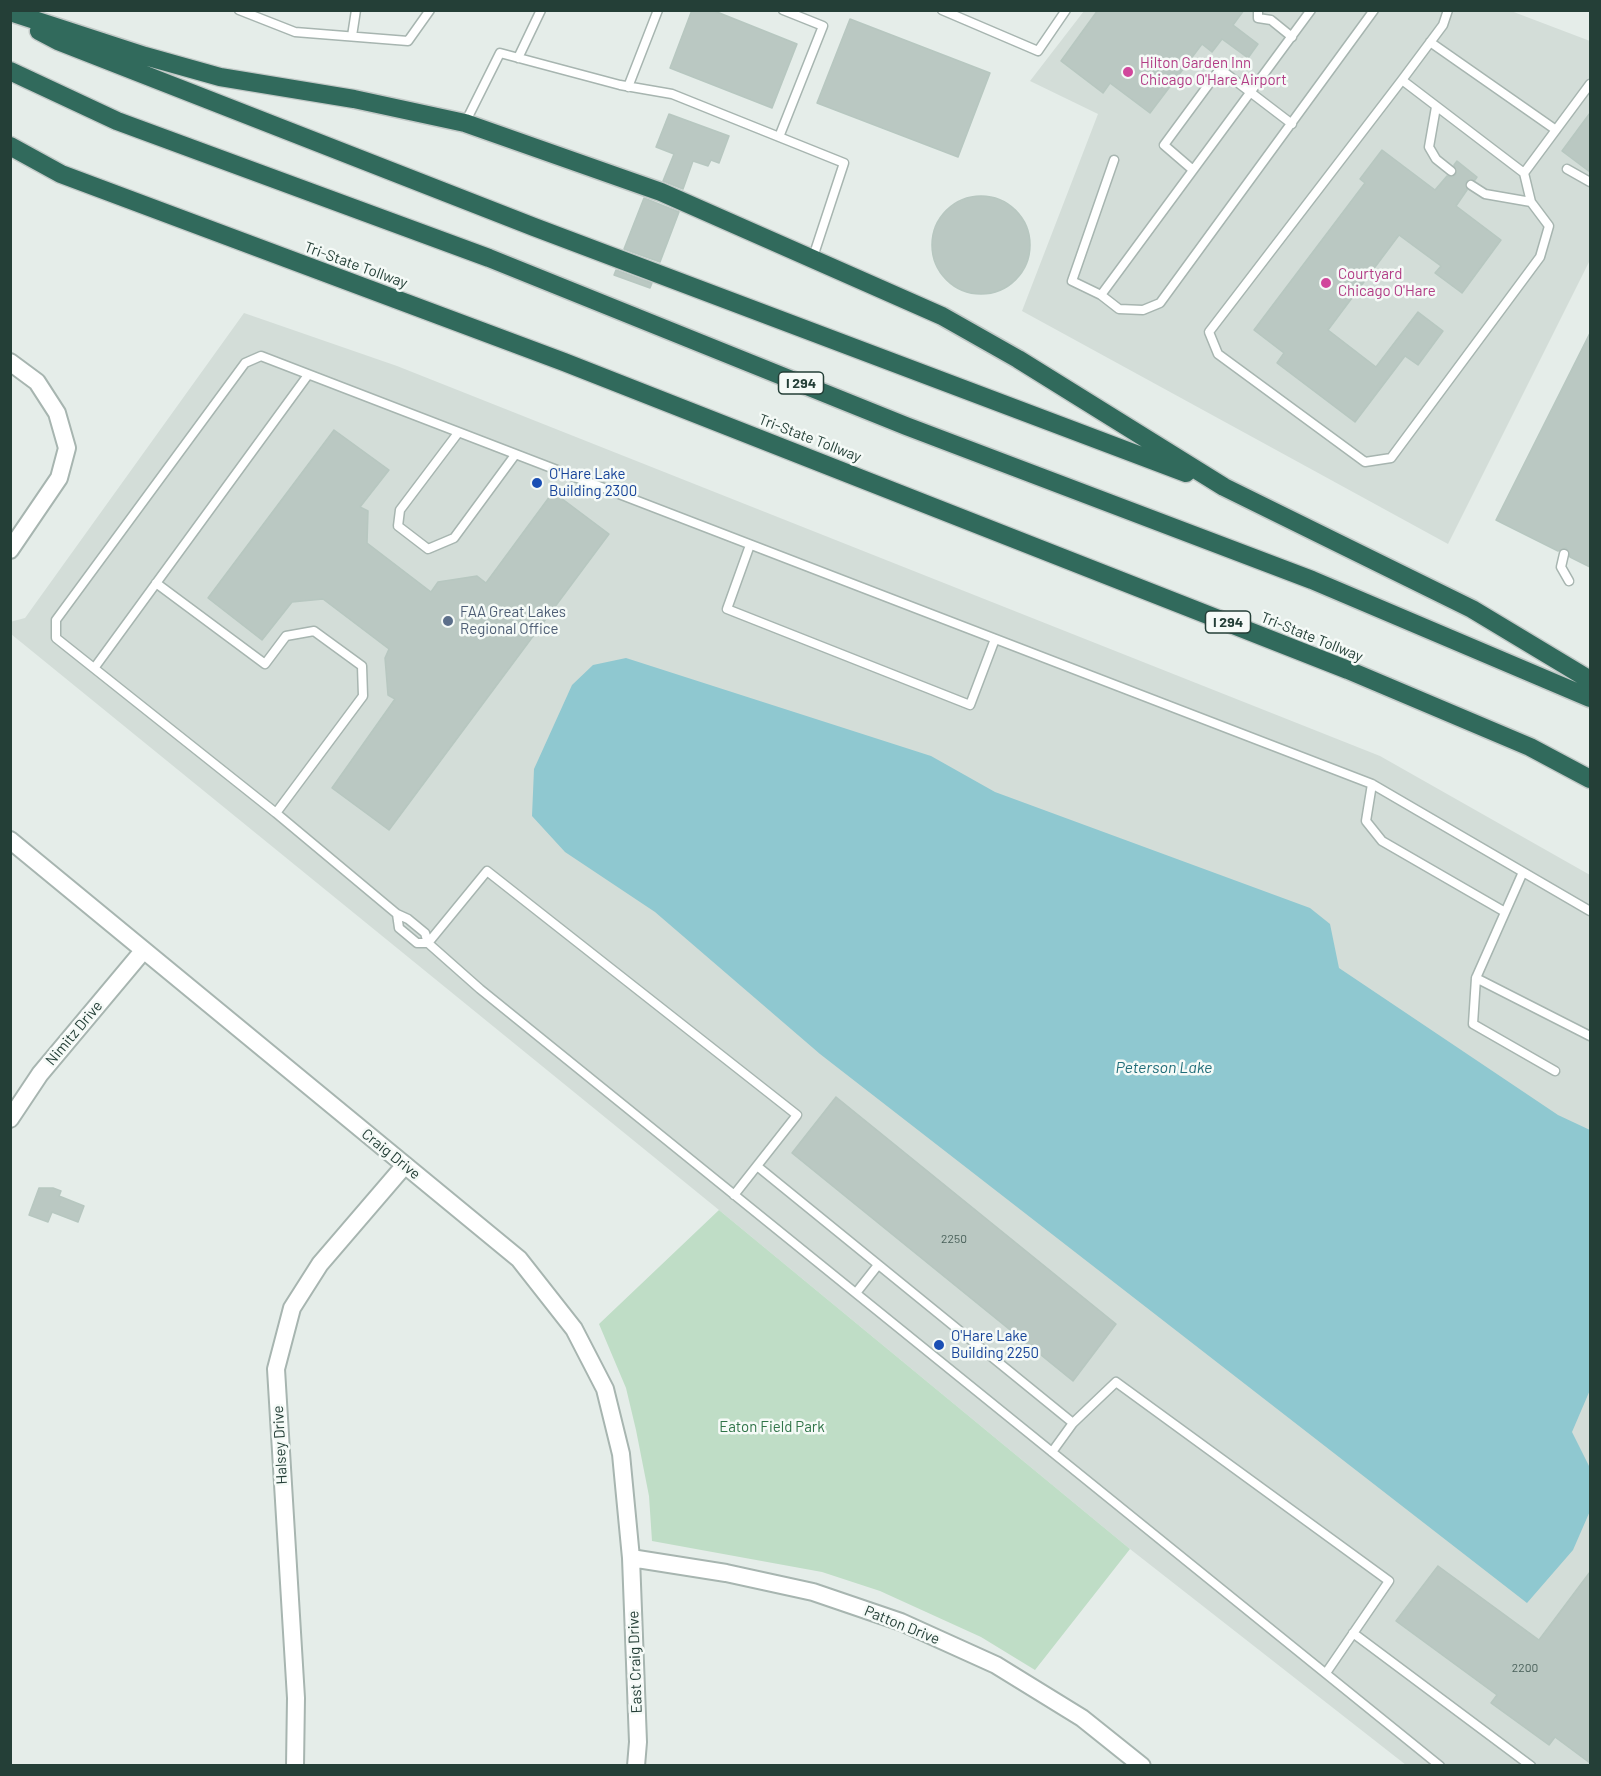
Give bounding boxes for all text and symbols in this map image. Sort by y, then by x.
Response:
place label: Hilton Garden Inn Chicago O'Hare Airport [1140,54,1287,89]
marker: Hilton Garden Inn Chicago O'Hare Airport [1121,65,1135,79]
street label: Tri-State Tollway [302,238,410,292]
place label: Courtyard Chicago O'Hare [1338,265,1436,300]
marker: Courtyard Chicago O'Hare [1319,276,1333,290]
road number: I 294 [778,372,824,394]
street label: Tri-State Tollway [756,410,864,466]
place label: O'Hare Lake Building 2300 [549,465,637,500]
marker: O'Hare Lake Building 2300 [530,476,544,490]
place label: FAA Great Lakes Regional Office [460,603,566,638]
street label: Tri-State Tollway [1258,608,1366,666]
road number: I 294 [1206,611,1250,633]
marker: FAA Great Lakes Regional Office [441,614,455,628]
street label: Nimitz Drive [42,997,106,1069]
water label: Peterson Lake [1116,1058,1212,1078]
street label: Craig Drive [358,1125,424,1183]
house number: 2250 [941,1232,967,1246]
place label: O'Hare Lake Building 2250 [951,1327,1039,1362]
marker: O'Hare Lake Building 2250 [932,1338,946,1352]
street label: Halsey Drive [269,1405,291,1485]
park label: Eaton Field Park [719,1418,825,1436]
street label: Patton Drive [862,1602,942,1648]
street label: East Craig Drive [624,1610,646,1714]
house number: 2200 [1512,1661,1538,1675]

